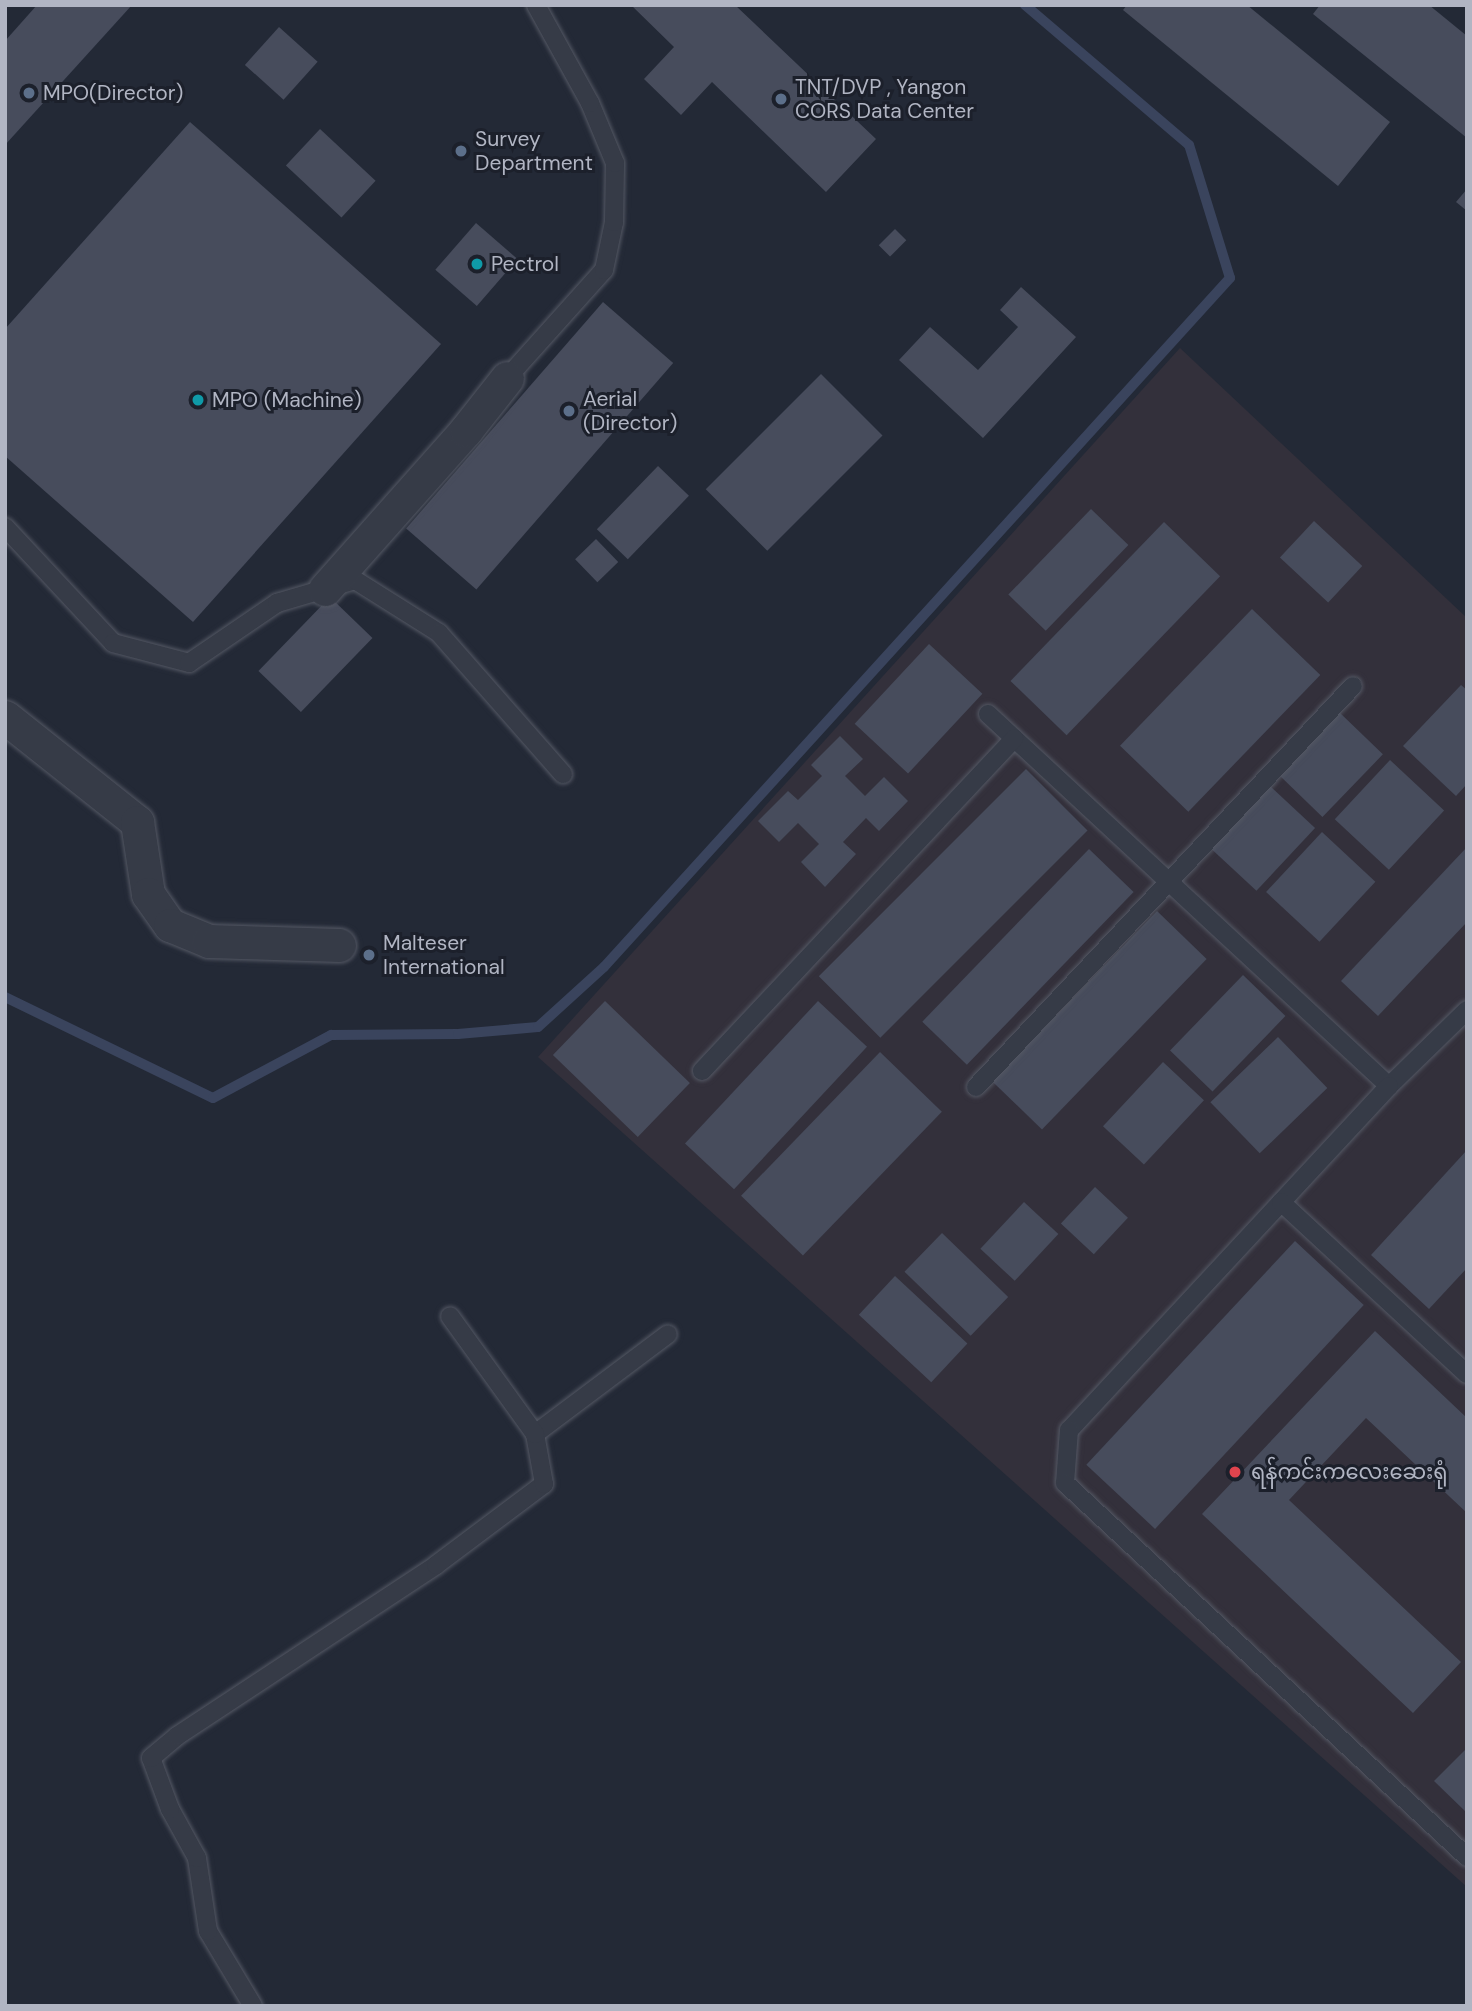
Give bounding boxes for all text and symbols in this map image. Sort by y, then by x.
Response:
place label: TNT/DVP , Yangon CORS Data Center [795,74,974,124]
place label: MPO(Director) [43,80,183,106]
marker: MPO(Director) [21,85,37,101]
marker: TNT/DVP , Yangon CORS Data Center [773,91,789,107]
place label: Survey Department [475,126,593,176]
marker: Survey Department [453,143,469,159]
place label: Pectrol [491,251,559,277]
marker: Pectrol [469,256,485,272]
place label: Aerial (Director) [583,386,677,436]
place label: MPO (Machine) [212,387,362,413]
marker: MPO (Machine) [190,392,206,408]
marker: Aerial (Director) [561,403,577,419]
place label: Malteser International [383,930,505,980]
marker: Malteser International [361,947,377,963]
place label: ရန်ကင်းကလေးဆေးရုံ [1251,1459,1448,1485]
marker: ရန်ကင်းကလေးဆေးရုံ [1225,1462,1245,1482]

